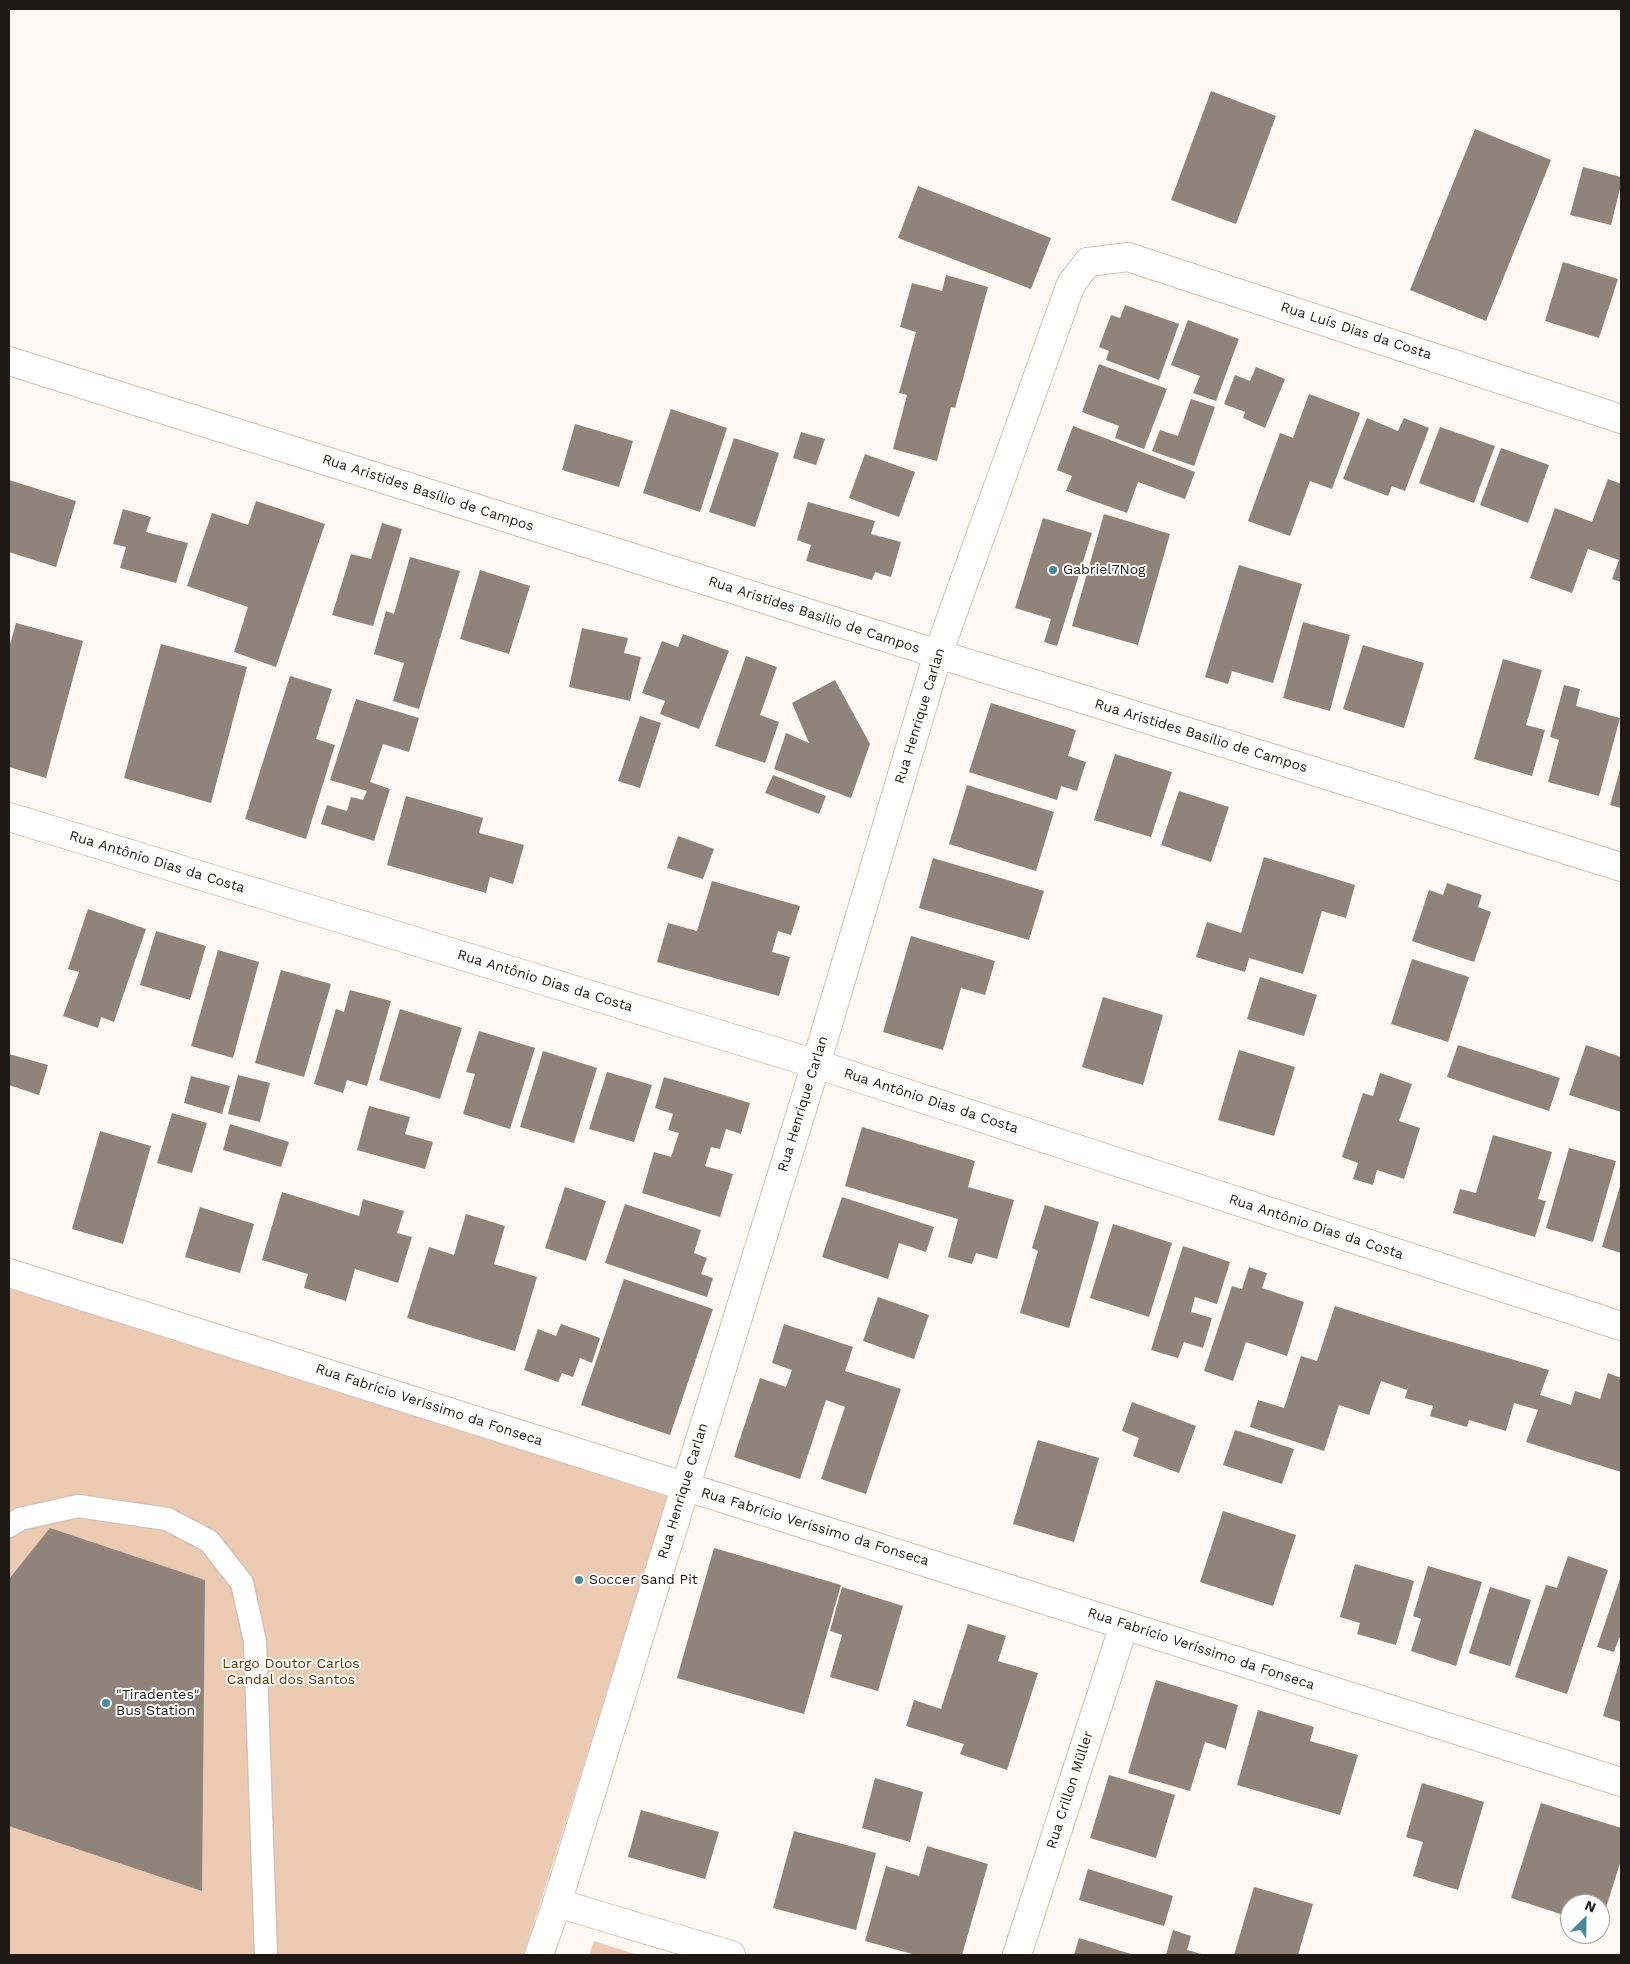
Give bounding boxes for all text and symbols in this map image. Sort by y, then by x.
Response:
street label: Rua Luís Dias da Costa [1278,299,1434,363]
street label: Rua Aristides Basílio de Campos [320,451,536,535]
place label: Gabriel7Nog [1063,562,1146,578]
marker: Gabriel7Nog [1047,564,1059,576]
street label: Rua Aristides Basílio de Campos [706,573,922,657]
street label: Rua Henrique Carlan [891,646,949,786]
street label: Rua Aristides Basílio de Campos [1093,696,1309,776]
street label: Rua Antônio Dias da Costa [67,827,247,897]
street label: Rua Antônio Dias da Costa [455,946,635,1016]
street label: Rua Henrique Carlan [774,1034,832,1174]
street label: Rua Antônio Dias da Costa [842,1065,1020,1137]
street label: Rua Antônio Dias da Costa [1227,1191,1405,1263]
street label: Rua Fabrício Veríssimo da Fonseca [313,1360,545,1450]
street label: Rua Henrique Carlan [654,1421,712,1561]
street label: Rua Fabrício Veríssimo da Fonseca [699,1484,931,1570]
place label: Soccer Sand Pit [589,1572,698,1588]
marker: Soccer Sand Pit [573,1574,585,1586]
street label: Rua Fabrício Veríssimo da Fonseca [1085,1604,1317,1694]
park label: Largo Doutor Carlos Candal dos Santos [222,1656,360,1688]
place label: "Tiradentes" Bus Station [116,1687,199,1720]
marker: "Tiradentes" Bus Station [100,1697,112,1709]
street label: Rua Crillon Müller [1043,1729,1097,1851]
north arrow [1560,1894,1610,1944]
text: N [1583,1897,1598,1916]

